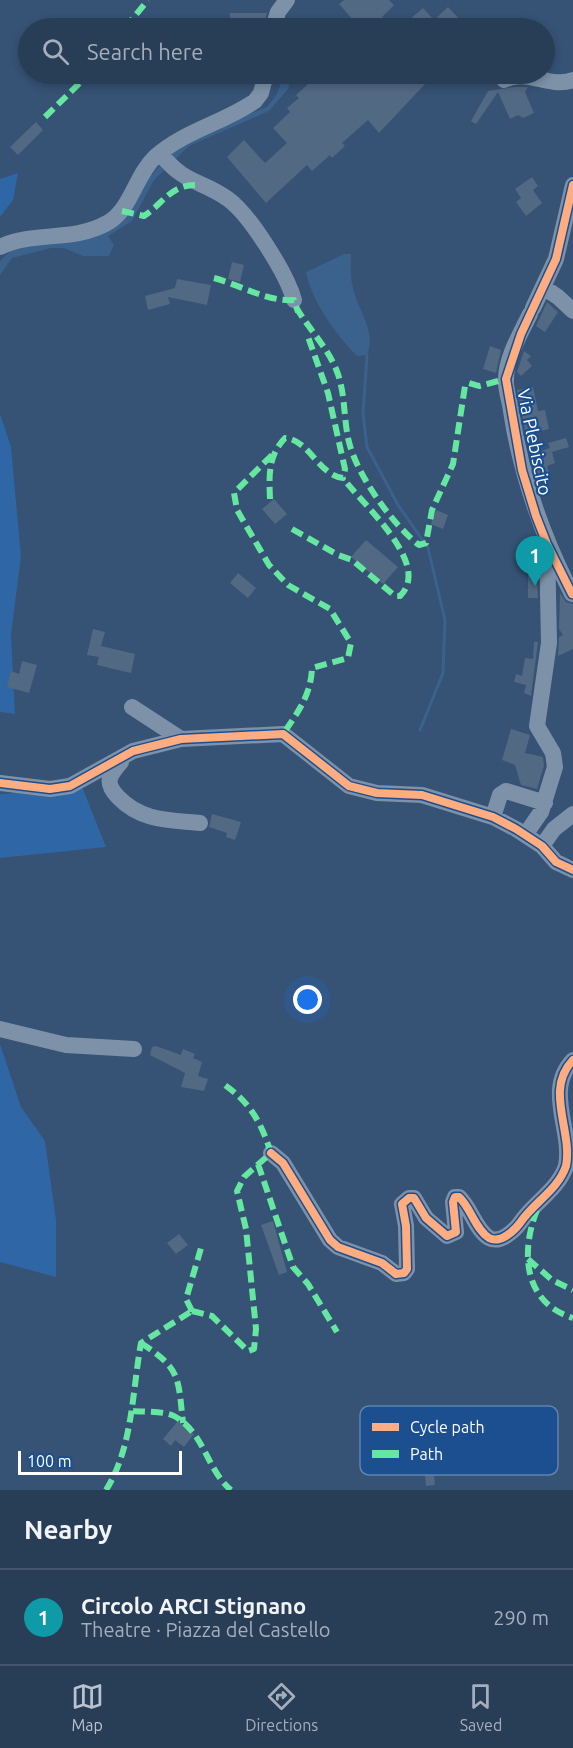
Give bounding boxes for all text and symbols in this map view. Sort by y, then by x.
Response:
search box [18,18,555,84]
icon: search [39,35,72,68]
text: Search here [87,39,203,64]
street label: Via Plebiscito [514,387,556,497]
pin: 1 [516,536,554,586]
your location [293,985,322,1014]
legend [360,1406,558,1475]
text: Cycle path [410,1418,485,1436]
text: Path [410,1445,443,1463]
scale bar [18,1448,182,1476]
text: 100 m [27,1452,72,1470]
text: Nearby [24,1515,112,1544]
text: Circolo ARCI Stignano [81,1593,306,1618]
text: 1 [38,1606,49,1629]
text: 290 m [493,1606,549,1629]
text: Theatre · Piazza del Castello [81,1618,331,1641]
tab: Map [71,1680,104,1734]
tab: Directions [245,1680,318,1734]
tab: Saved [460,1680,502,1734]

